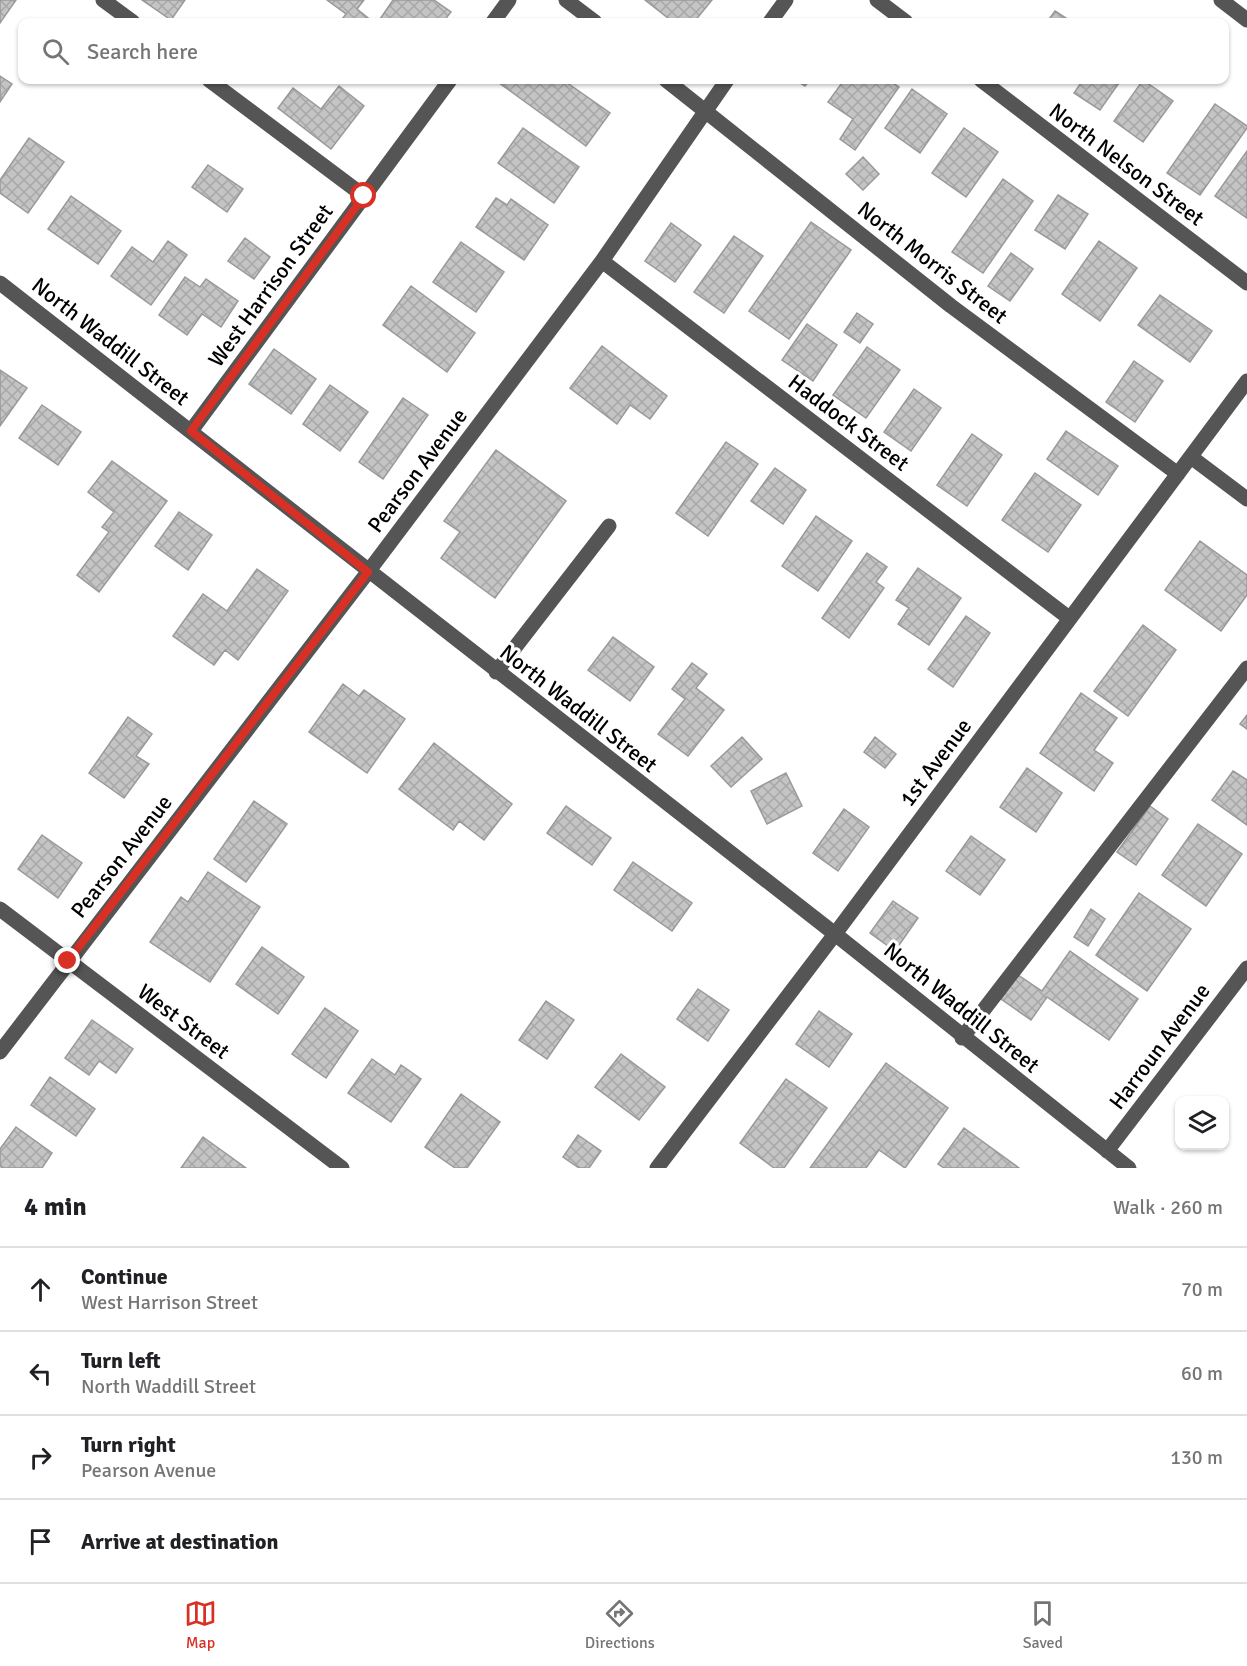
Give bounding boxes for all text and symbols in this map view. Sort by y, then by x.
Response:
search box [18,18,1229,84]
icon: search [39,35,72,68]
text: Search here [87,38,198,65]
street label: North Nelson Street [1044,97,1210,232]
route start [350,182,376,208]
street label: North Morris Street [852,195,1013,330]
street label: West Harrison Street [202,198,339,372]
street label: North Waddill Street [27,272,195,411]
street label: Haddock Street [783,368,915,477]
street label: Pearson Avenue [362,403,473,538]
street label: North Waddill Street [495,639,663,778]
street label: 1st Avenue [894,713,977,812]
street label: Pearson Avenue [65,789,178,923]
street label: North Waddill Street [878,936,1045,1079]
route end [54,947,80,973]
street label: West Street [132,978,235,1065]
street label: Harroun Avenue [1103,978,1216,1115]
map controls [1175,1096,1229,1150]
button: layers [1175,1096,1229,1150]
text: 4 min [24,1191,87,1223]
text: Walk · 260 m [1113,1195,1223,1220]
text: Continue [81,1263,168,1290]
icon: ahead [24,1273,57,1306]
text: 70 m [1181,1277,1223,1302]
text: West Harrison Street [81,1290,258,1315]
text: Turn left [81,1347,161,1374]
icon: left [24,1357,57,1390]
text: 60 m [1181,1361,1223,1386]
text: North Waddill Street [81,1374,256,1399]
text: Turn right [81,1431,176,1458]
icon: right [24,1441,57,1474]
text: 130 m [1170,1445,1223,1470]
text: Pearson Avenue [81,1458,216,1483]
icon: arrive [24,1525,57,1558]
text: Arrive at destination [81,1528,278,1555]
tab: Map [184,1597,217,1653]
tab: Directions [585,1597,655,1653]
tab: Saved [1023,1597,1063,1653]

